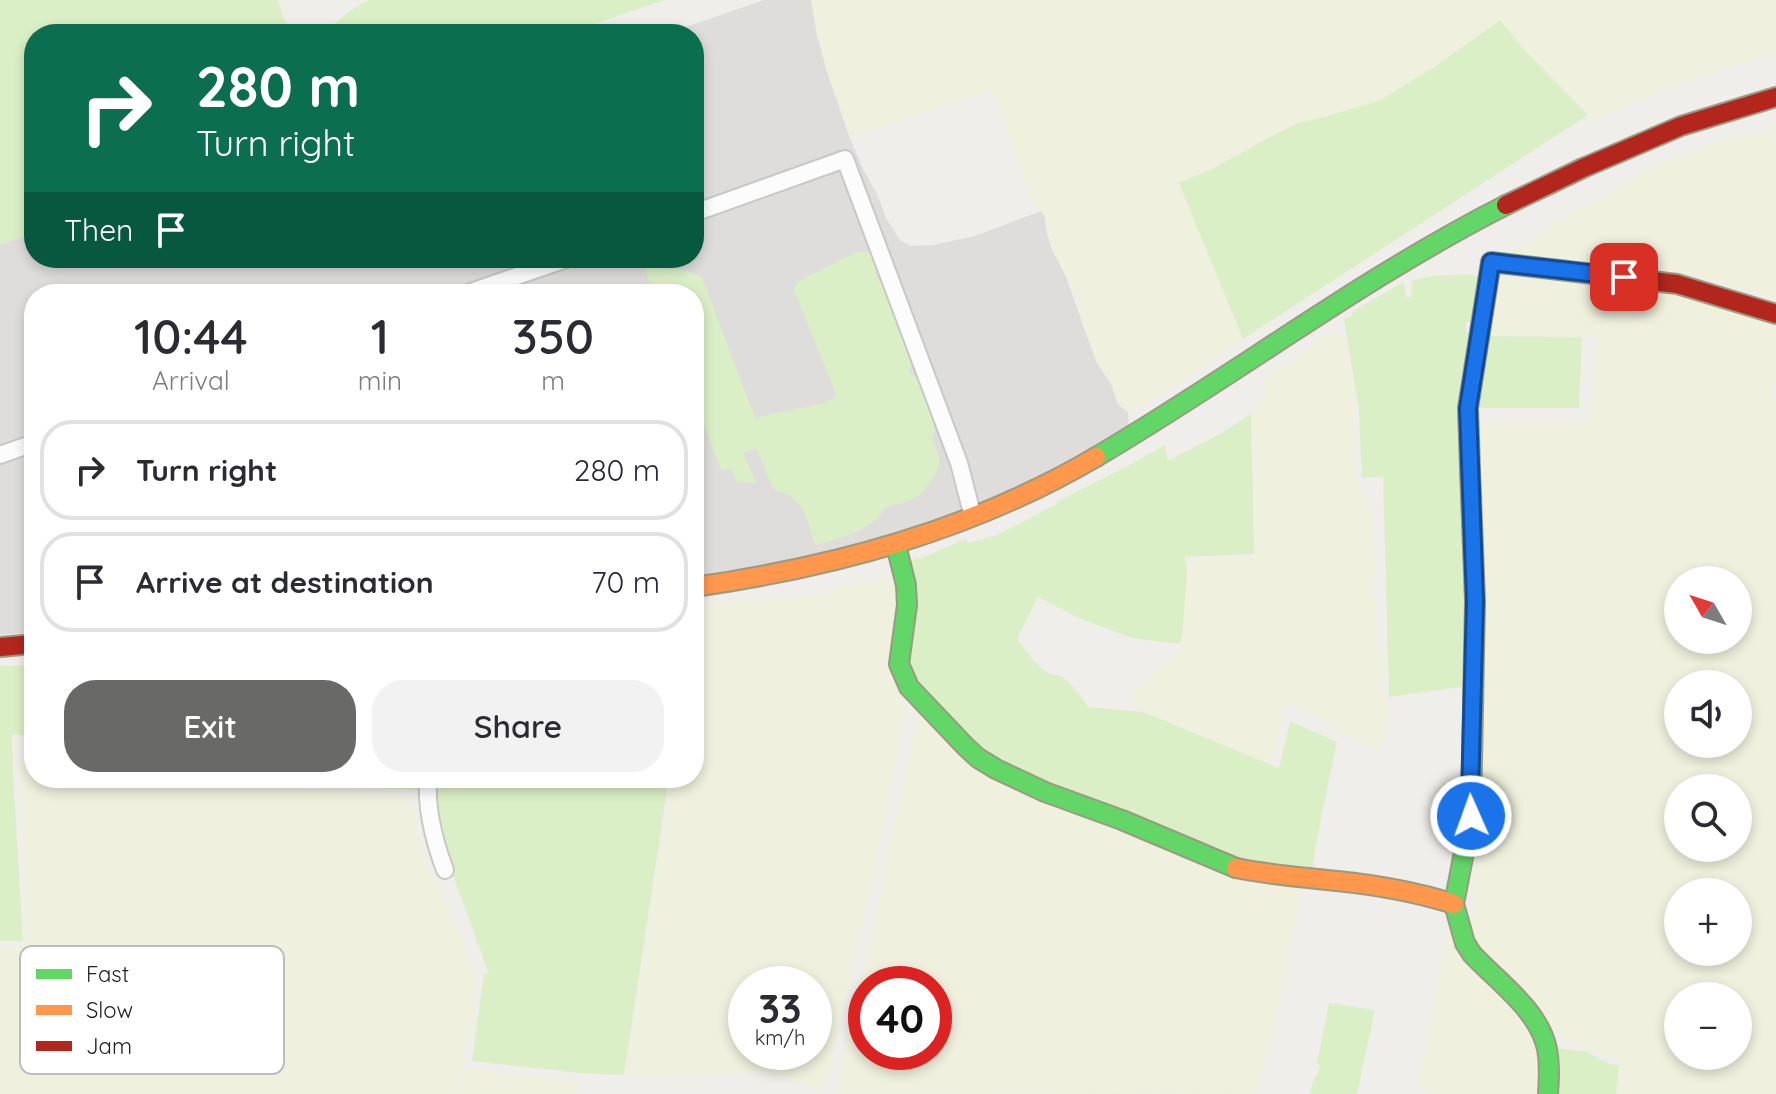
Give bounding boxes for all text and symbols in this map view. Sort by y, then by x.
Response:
text: 280 m [196,51,360,121]
icon: right [64,56,168,160]
text: Turn right [196,120,355,165]
icon: arrive [149,208,193,252]
text: Then [64,211,133,249]
pin [1590,243,1658,311]
icon: arrive [1602,255,1646,299]
text: 10:44 [134,306,248,366]
text: 1 [371,306,389,366]
text: 350 [512,306,594,366]
text: Arrival [152,364,230,397]
text: min [358,364,402,397]
text: m [541,364,565,397]
icon: right [68,448,112,492]
text: Turn right [136,451,277,489]
text: 280 m [574,451,660,489]
icon: arrive [68,560,112,604]
text: Arrive at destination [136,563,434,601]
text: 70 m [591,563,660,601]
north arrow [1664,566,1752,654]
map controls [1664,566,1752,1070]
button: sound [1664,670,1752,758]
button: Exit [64,680,356,772]
button: Share [372,680,664,772]
position arrow [1429,774,1513,858]
button: search [1664,774,1752,862]
button: + [1664,878,1752,966]
legend [20,946,284,1074]
text: Fast [86,960,129,988]
speed limit sign: 40 [848,966,952,1070]
button: − [1664,982,1752,1070]
text: 33 [759,983,801,1033]
text: Slow [86,996,133,1024]
text: km/h [755,1025,805,1050]
text: Jam [86,1032,132,1060]

